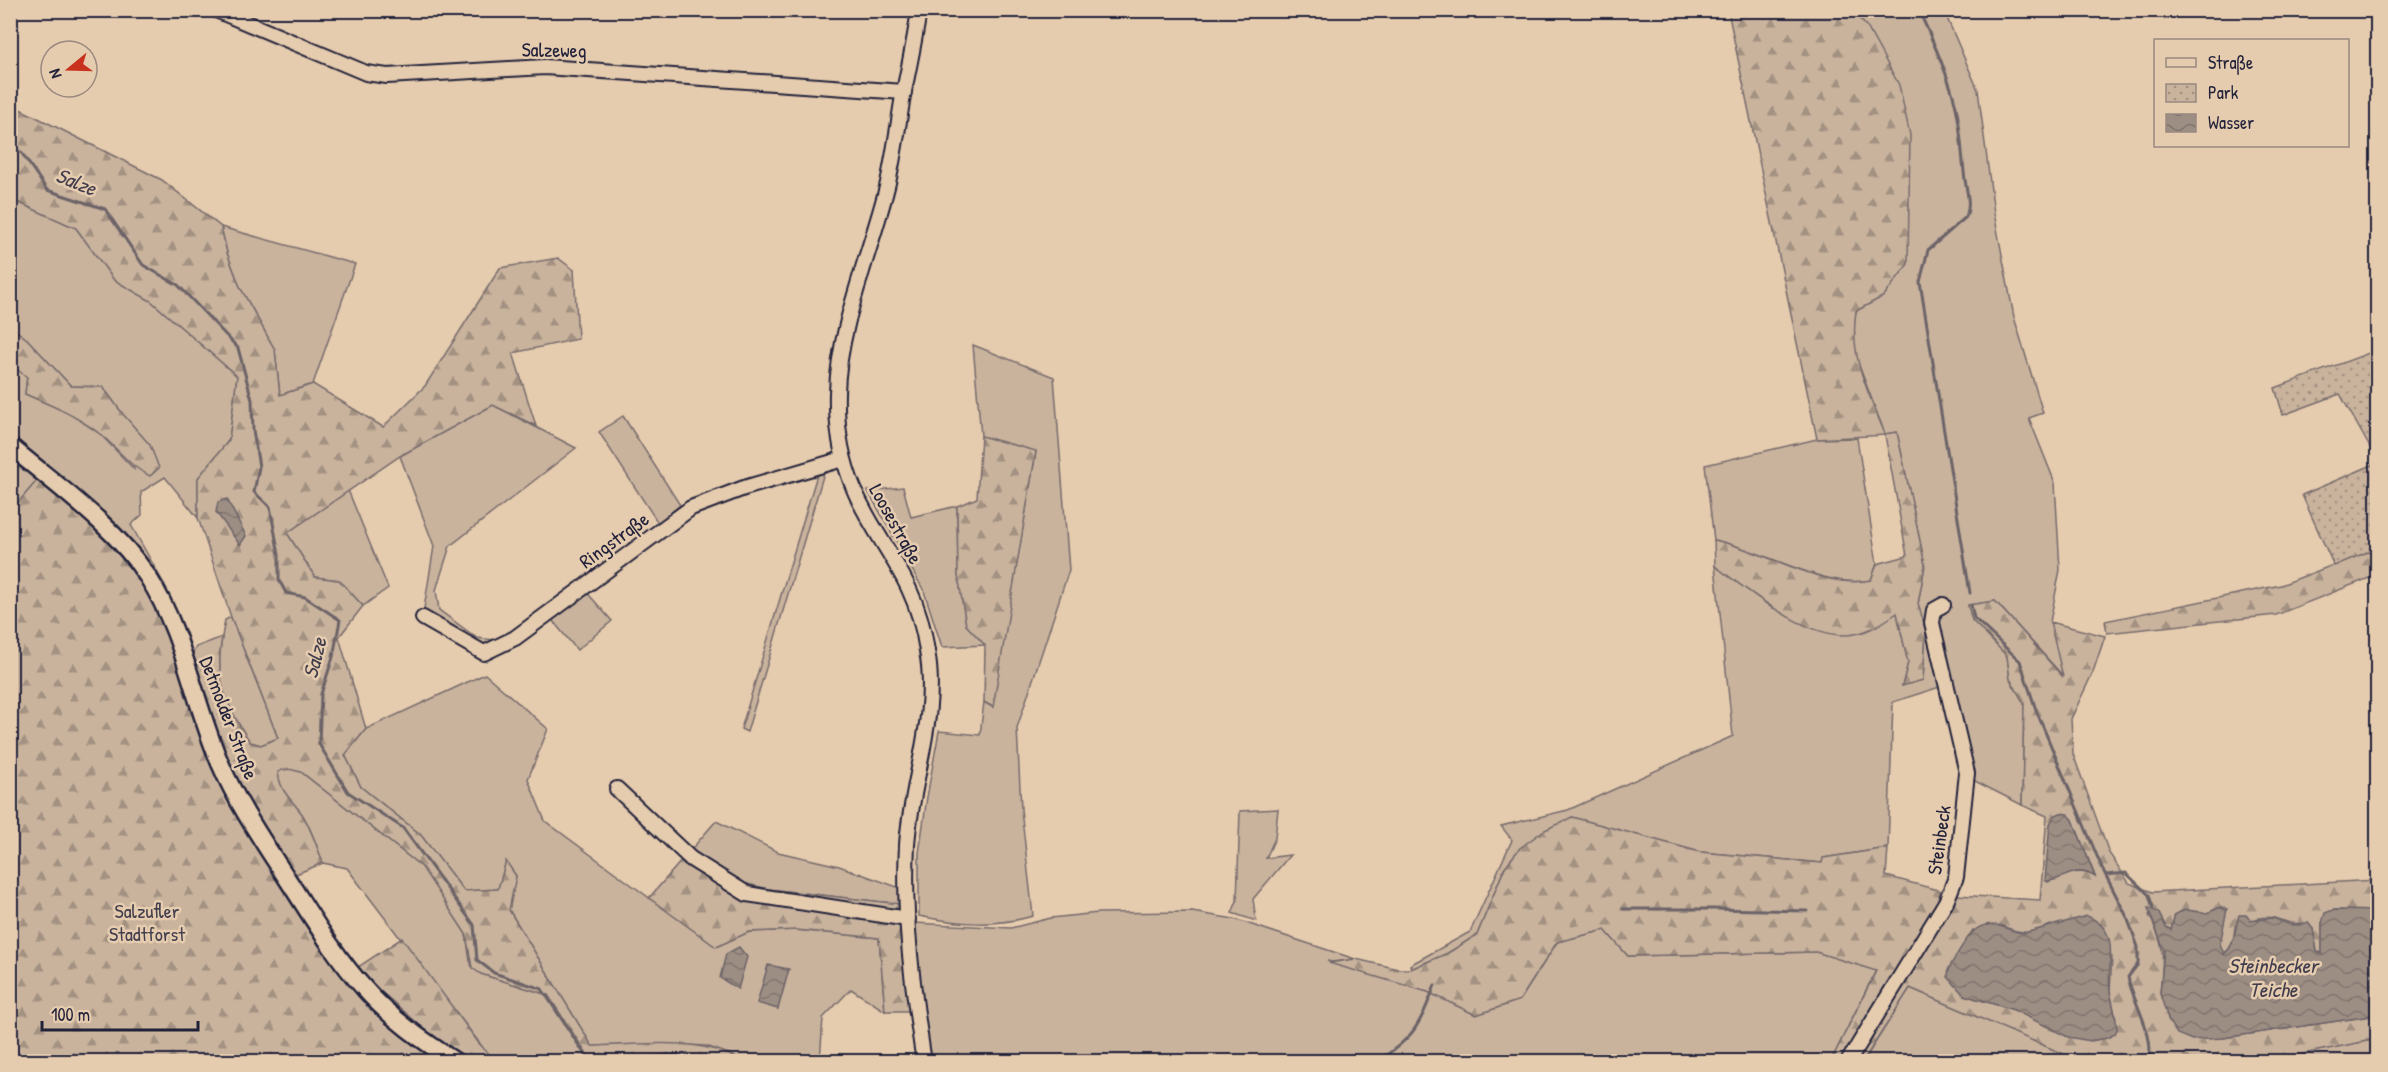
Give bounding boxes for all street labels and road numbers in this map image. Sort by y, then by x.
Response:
street label: Salzeweg [521,35,587,64]
street label: Loosestraße [863,479,930,569]
street label: Ringstraße [573,505,654,574]
street label: Detmolder Straße [194,653,265,783]
street label: Steinbeck [1920,803,1957,876]

